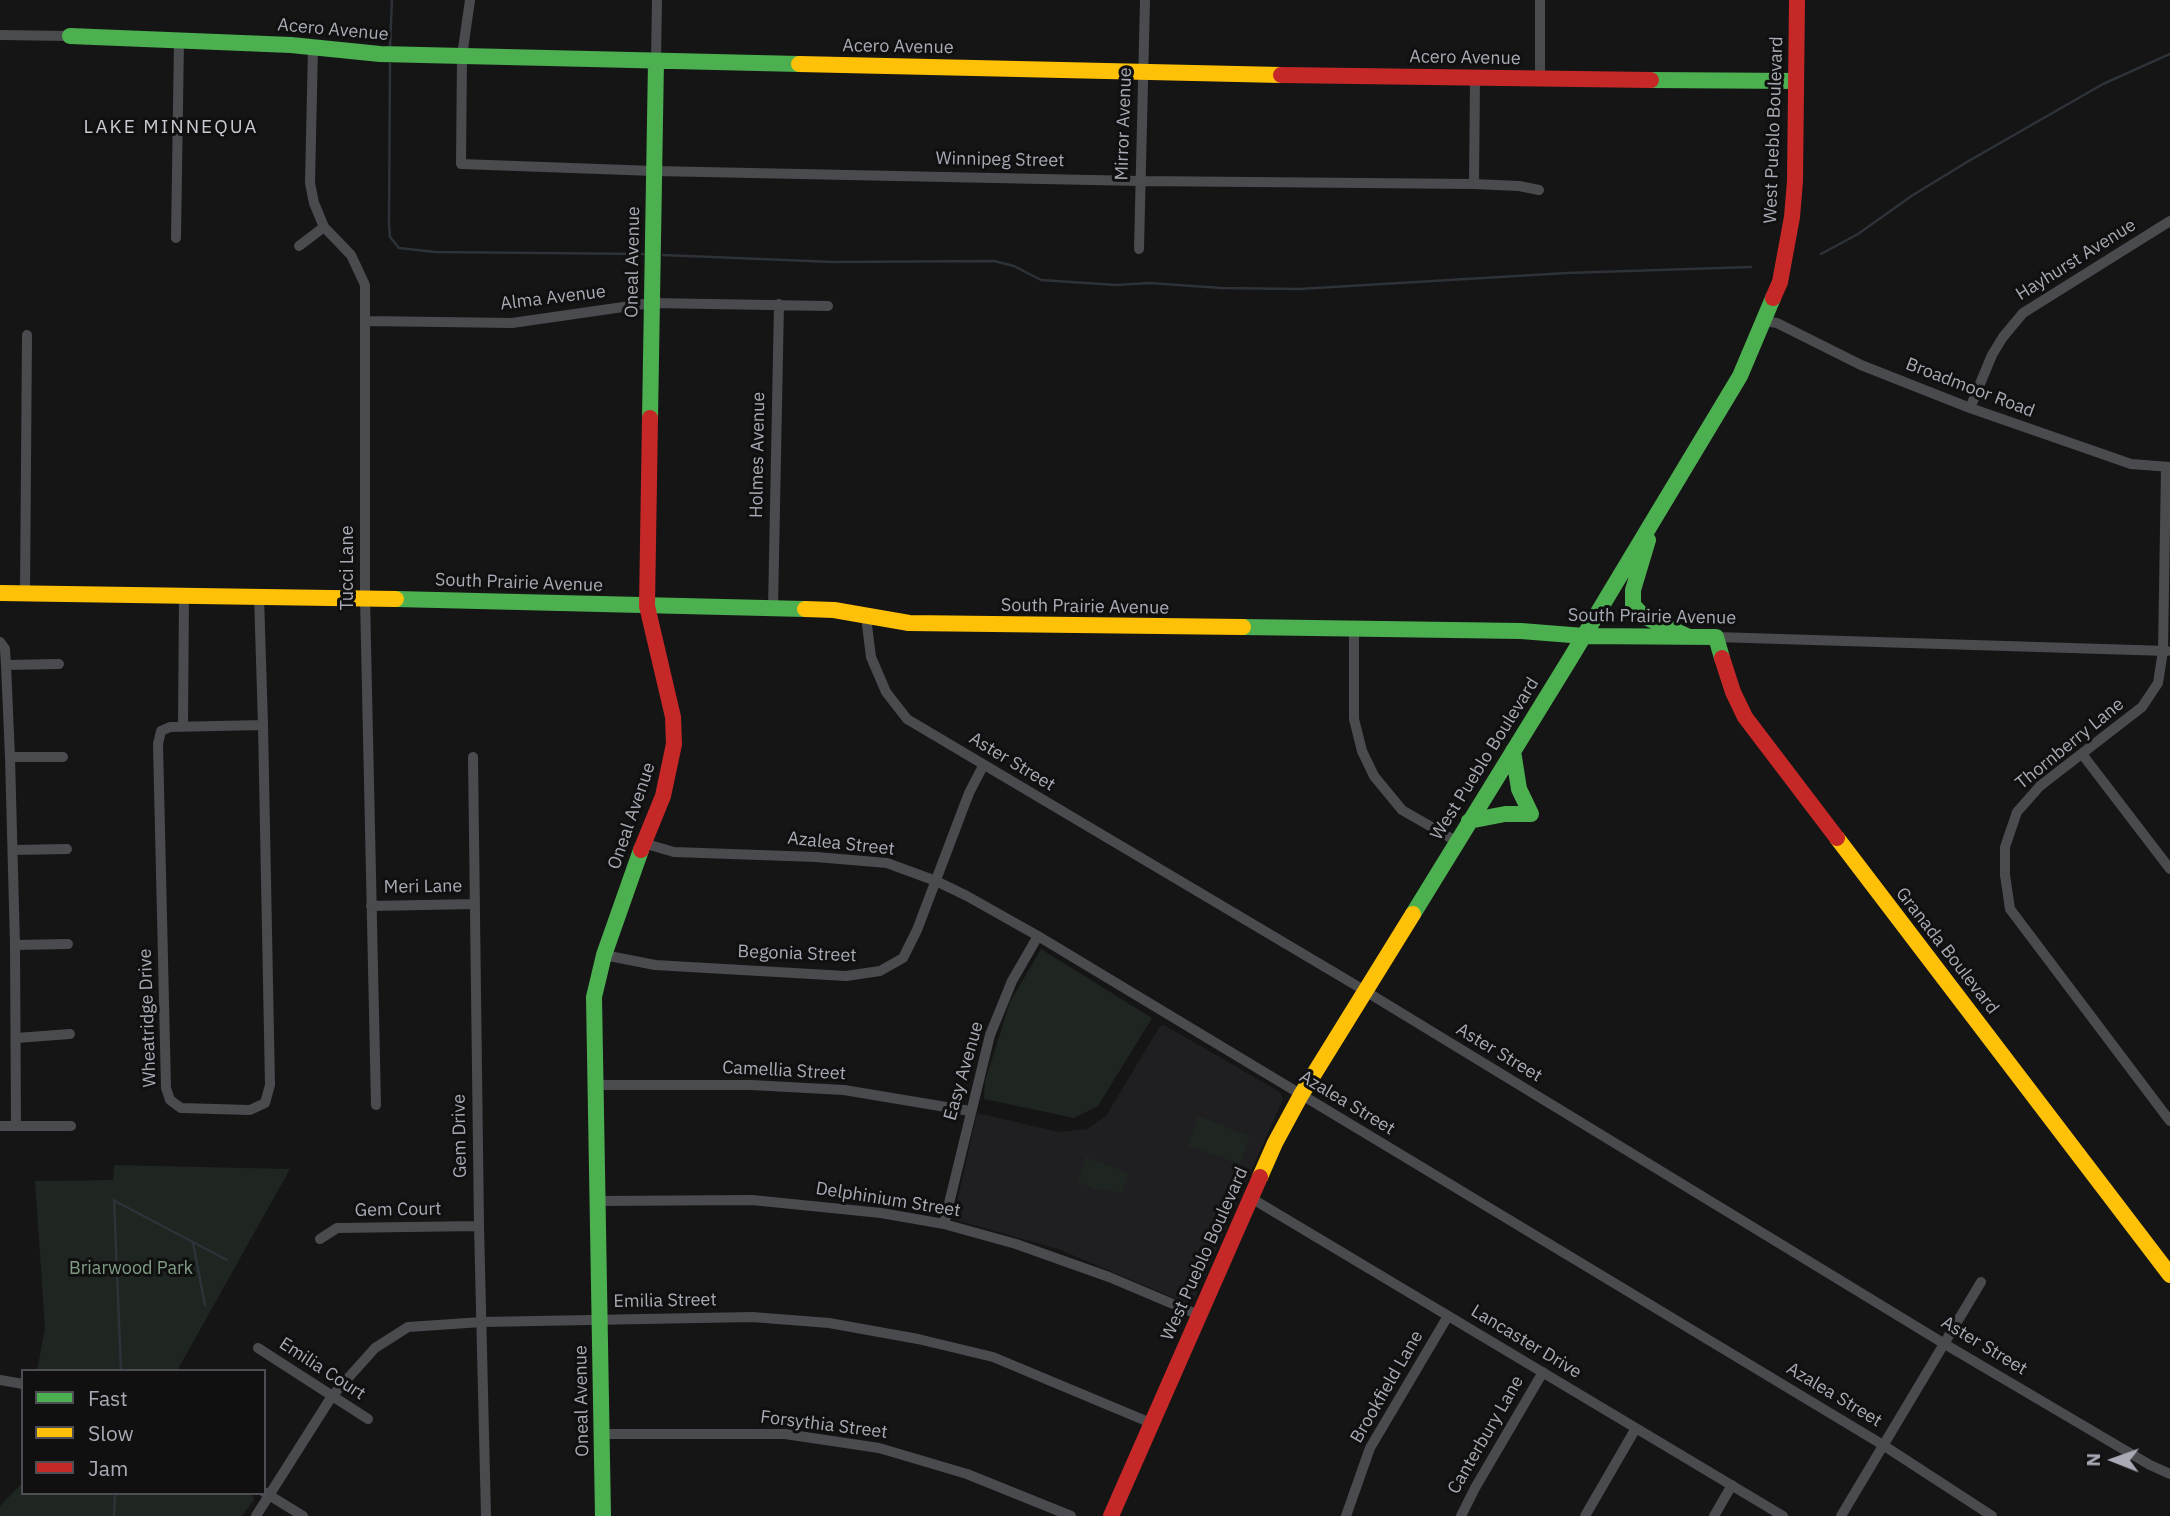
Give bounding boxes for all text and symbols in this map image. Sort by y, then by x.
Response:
street label: Acero Avenue [277,14,389,46]
street label: Acero Avenue [842,35,954,59]
street label: West Pueblo Boulevard [1760,36,1788,224]
street label: Acero Avenue [1409,46,1521,70]
street label: Mirror Avenue [1111,67,1137,181]
district label: LAKE MINNEQUA [85,117,257,139]
street label: Winnipeg Street [935,148,1065,172]
street label: Oneal Avenue [621,206,645,318]
street label: Hayhurst Avenue [2012,214,2140,306]
street label: Alma Avenue [499,281,607,315]
street label: Broadmoor Road [1902,353,2038,423]
street label: Holmes Avenue [746,392,770,518]
street label: Tucci Lane [337,525,359,611]
street label: South Prairie Avenue [435,569,603,597]
street label: South Prairie Avenue [1001,595,1169,619]
street label: South Prairie Avenue [1568,605,1736,629]
street label: West Pueblo Boulevard [1426,674,1544,844]
street label: Thornberry Lane [2011,694,2129,794]
street label: Aster Street [965,728,1059,796]
street label: Oneal Avenue [604,760,660,872]
street label: Azalea Street [786,828,896,860]
street label: Meri Lane [384,876,462,898]
street label: Granada Boulevard [1891,883,2003,1019]
street label: Begonia Street [737,941,857,967]
street label: Wheatridge Drive [135,948,161,1088]
street label: Easy Avenue [940,1019,988,1123]
street label: Aster Street [1452,1019,1546,1087]
street label: Camellia Street [722,1057,846,1085]
street label: Azalea Street [1295,1066,1399,1140]
street label: Gem Drive [448,1094,472,1178]
street label: West Pueblo Boulevard [1157,1164,1253,1344]
street label: Delphinium Street [814,1178,962,1222]
street label: Gem Court [354,1198,442,1222]
park label: Briarwood Park [69,1258,193,1280]
street label: Emilia Street [613,1289,717,1313]
street label: Lancaster Drive [1467,1301,1585,1383]
street label: Aster Street [1937,1312,2031,1380]
street label: Brookfield Lane [1346,1327,1428,1447]
street label: Emilia Court [275,1333,369,1405]
street label: Oneal Avenue [570,1345,594,1457]
street label: Azalea Street [1782,1358,1886,1432]
legend [21,1369,266,1495]
street label: Canterbury Lane [1443,1372,1529,1498]
text: Fast [88,1384,128,1412]
street label: Forsythia Street [759,1406,889,1444]
text: Slow [88,1419,134,1447]
north arrow [2079,1425,2149,1495]
text: N [2081,1453,2105,1467]
text: Jam [88,1454,128,1482]

